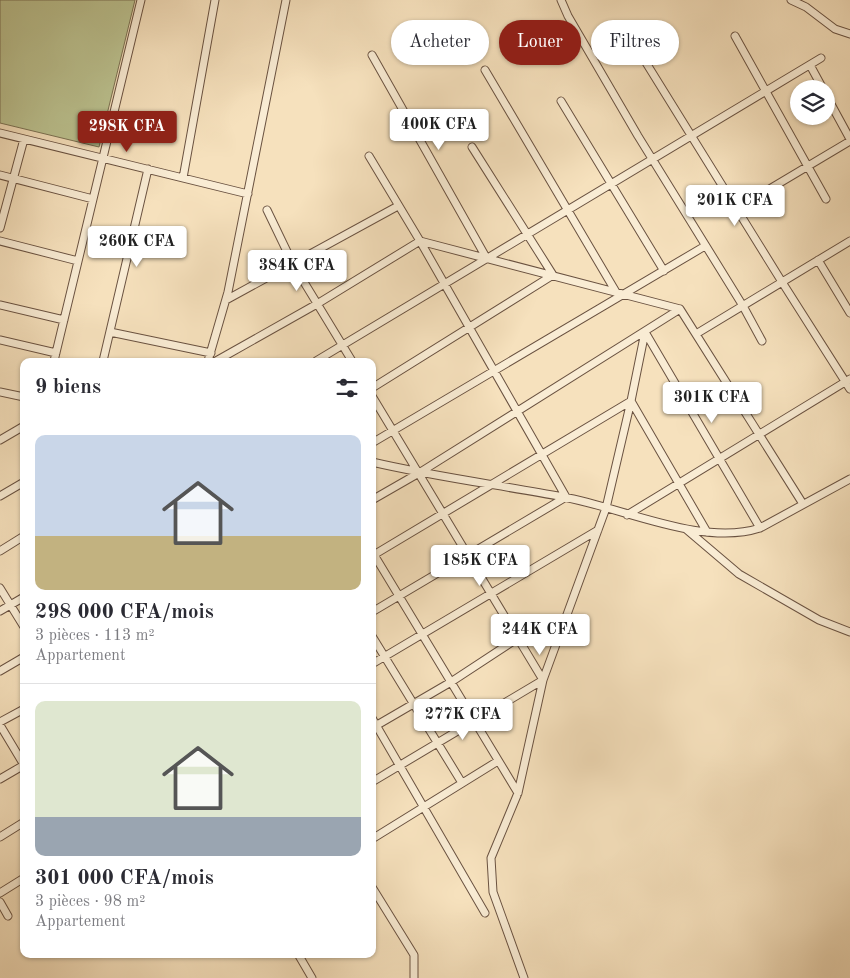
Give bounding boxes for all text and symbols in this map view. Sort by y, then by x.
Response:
chip: Acheter [391,20,489,65]
chip: Louer [499,20,581,65]
chip: Filtres [591,20,679,65]
map controls [790,80,835,125]
button: layers [790,80,835,125]
pin: 400K CFA [387,108,491,151]
pin: 298K CFA [75,110,179,153]
text: 400K CFA [401,117,477,133]
text: 298K CFA [89,119,165,135]
pin: 201K CFA [683,184,787,227]
text: 201K CFA [697,193,773,209]
pin: 260K CFA [85,226,189,268]
text: 260K CFA [99,234,175,250]
pin: 384K CFA [245,250,349,292]
text: 384K CFA [259,258,335,274]
icon: filters [333,374,361,402]
text: 9 biens [35,377,101,398]
pin: 301K CFA [660,382,764,424]
text: 301K CFA [674,390,750,406]
icon: home [153,468,243,558]
pin: 185K CFA [428,544,532,587]
text: 185K CFA [442,553,518,569]
text: 298 000 CFA/mois [35,602,214,623]
pin: 244K CFA [488,614,592,656]
text: 244K CFA [502,622,578,638]
text: 3 pièces · 113 m² [35,628,155,644]
text: Appartement [35,648,126,664]
pin: 277K CFA [411,698,515,741]
text: 277K CFA [425,707,501,723]
icon: home [153,733,243,823]
text: 301 000 CFA/mois [35,868,214,889]
text: 3 pièces · 98 m² [35,894,145,910]
text: Appartement [35,914,126,930]

